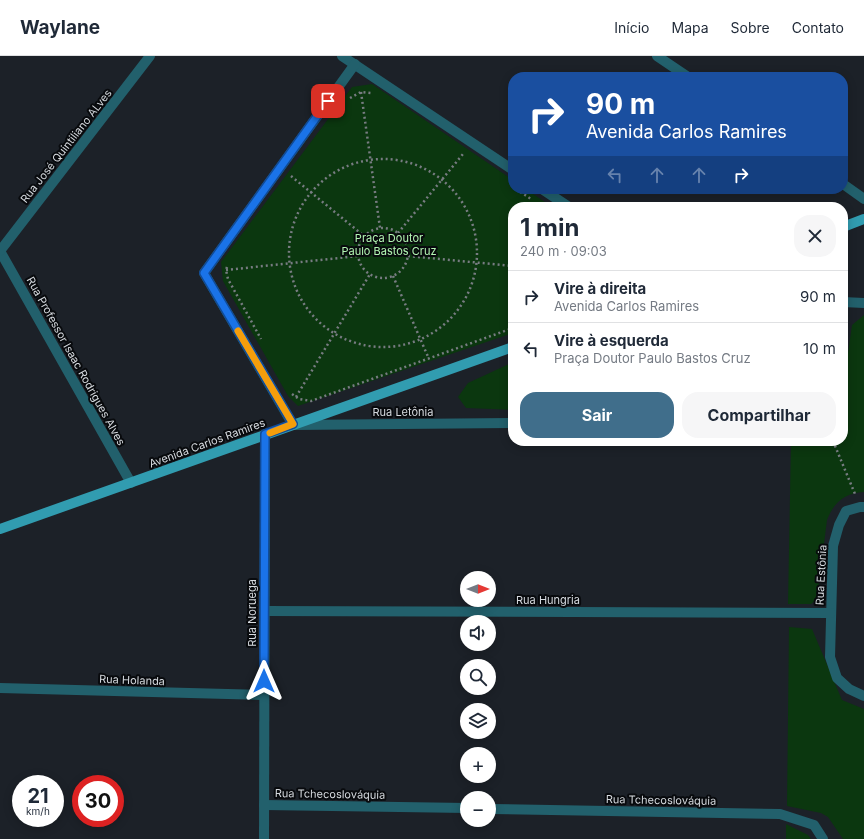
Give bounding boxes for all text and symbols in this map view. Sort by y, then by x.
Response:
text: Waylane [20,16,100,39]
text: Início [614,19,650,36]
text: Mapa [672,19,709,36]
text: Sobre [731,19,770,36]
text: Contato [792,19,844,36]
pin [311,84,345,118]
street label: Rua José Quintiliano ALves [17,86,115,206]
text: 90 m [586,87,655,121]
icon: right [520,88,572,140]
icon: arrive [317,90,339,112]
text: Avenida Carlos Ramires [586,121,787,142]
icon: left [604,164,626,186]
icon: ahead [646,164,668,186]
icon: ahead [688,164,710,186]
icon: right [730,164,752,186]
text: 1 min [520,213,579,242]
button: close [794,215,836,257]
park label: Praça Doutor Paulo Bastos Cruz [342,231,436,258]
text: 240 m · 09:03 [520,243,607,259]
street label: Rua Professor Isaac Rodrigues Alves [24,274,128,448]
text: Vire à direita [554,279,646,298]
icon: right [520,286,542,308]
text: 90 m [800,287,836,306]
text: Avenida Carlos Ramires [554,298,699,314]
text: Vire à esquerda [554,331,669,350]
icon: left [520,338,542,360]
text: 10 m [803,339,836,358]
text: Praça Doutor Paulo Bastos Cruz [554,350,751,366]
button: Sair [520,392,674,438]
button: Compartilhar [682,392,836,438]
street label: Rua Letônia [373,405,433,419]
street label: Avenida Carlos Ramires [147,415,267,471]
street label: Rua Estônia [812,544,830,606]
north arrow [460,571,496,607]
map controls [460,571,496,827]
street label: Rua Noruega [245,579,259,647]
street label: Rua Hungria [516,593,580,607]
button: sound [460,615,496,651]
button: search [460,659,496,695]
position arrow [243,660,285,702]
street label: Rua Holanda [99,672,165,688]
button: layers [460,703,496,739]
button: + [460,747,496,783]
speed limit sign: 30 [72,775,124,827]
text: 21 [27,784,49,808]
street label: Rua Tchecoslováquia [275,786,385,802]
button: − [460,791,496,827]
street label: Rua Tchecoslováquia [606,792,716,808]
text: km/h [26,805,50,817]

